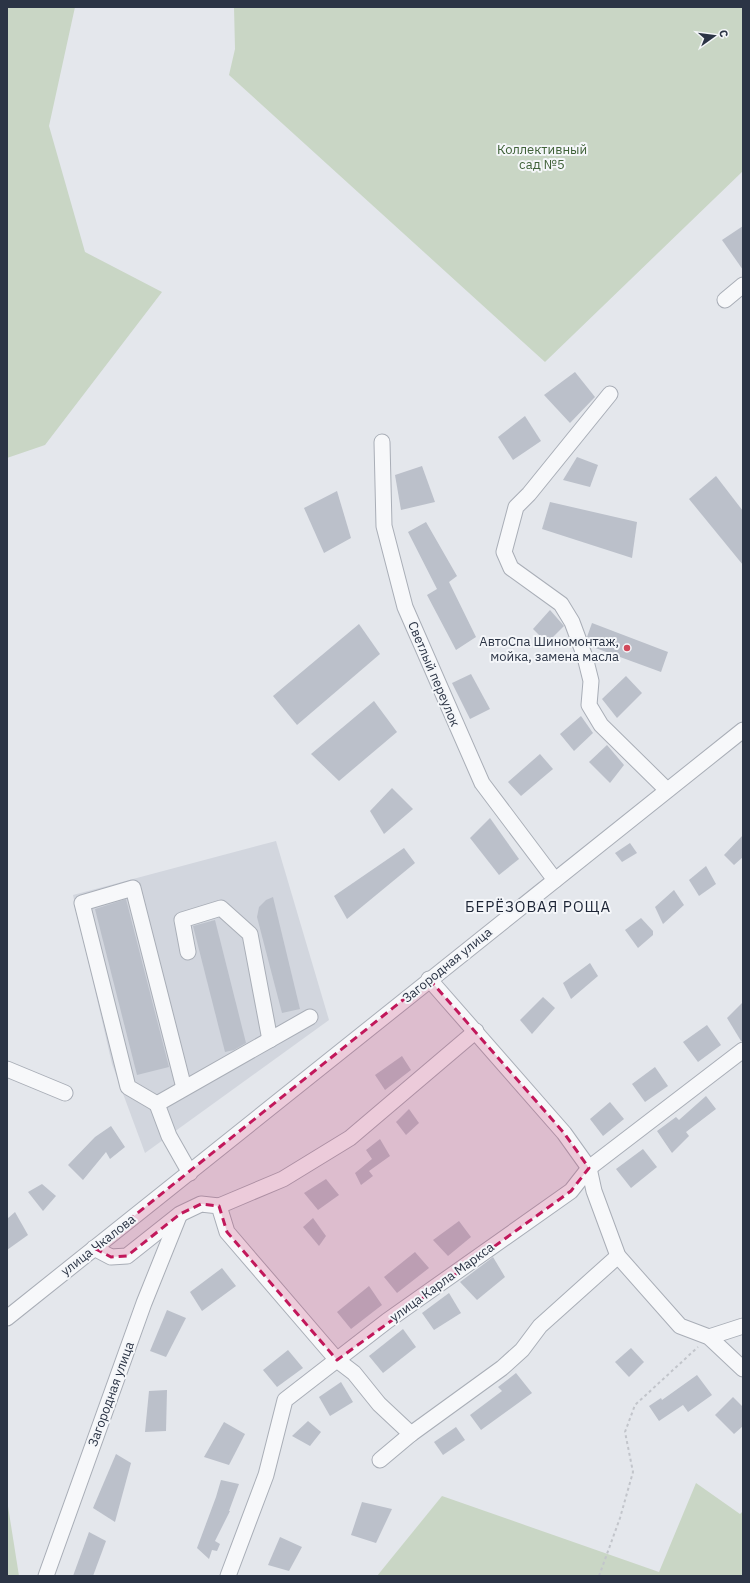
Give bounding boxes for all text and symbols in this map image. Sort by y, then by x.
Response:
north arrow [694,16,734,56]
text: С [716,28,731,39]
park label: Коллективный сад №5 [497,141,587,173]
street label: Светлый переулок [404,619,464,729]
place label: АвтоСпа Шиномонтаж, мойка, замена масла [479,633,619,665]
marker: АвтоСпа Шиномонтаж, мойка, замена масла [622,643,632,653]
district label: БЕРЁЗОВАЯ РОЩА [465,897,611,916]
street label: Загородная улица [399,924,495,1006]
street label: улица Чкалова [57,1210,139,1279]
street label: улица Карла Маркса [386,1238,498,1326]
street label: Загородная улица [84,1339,138,1449]

